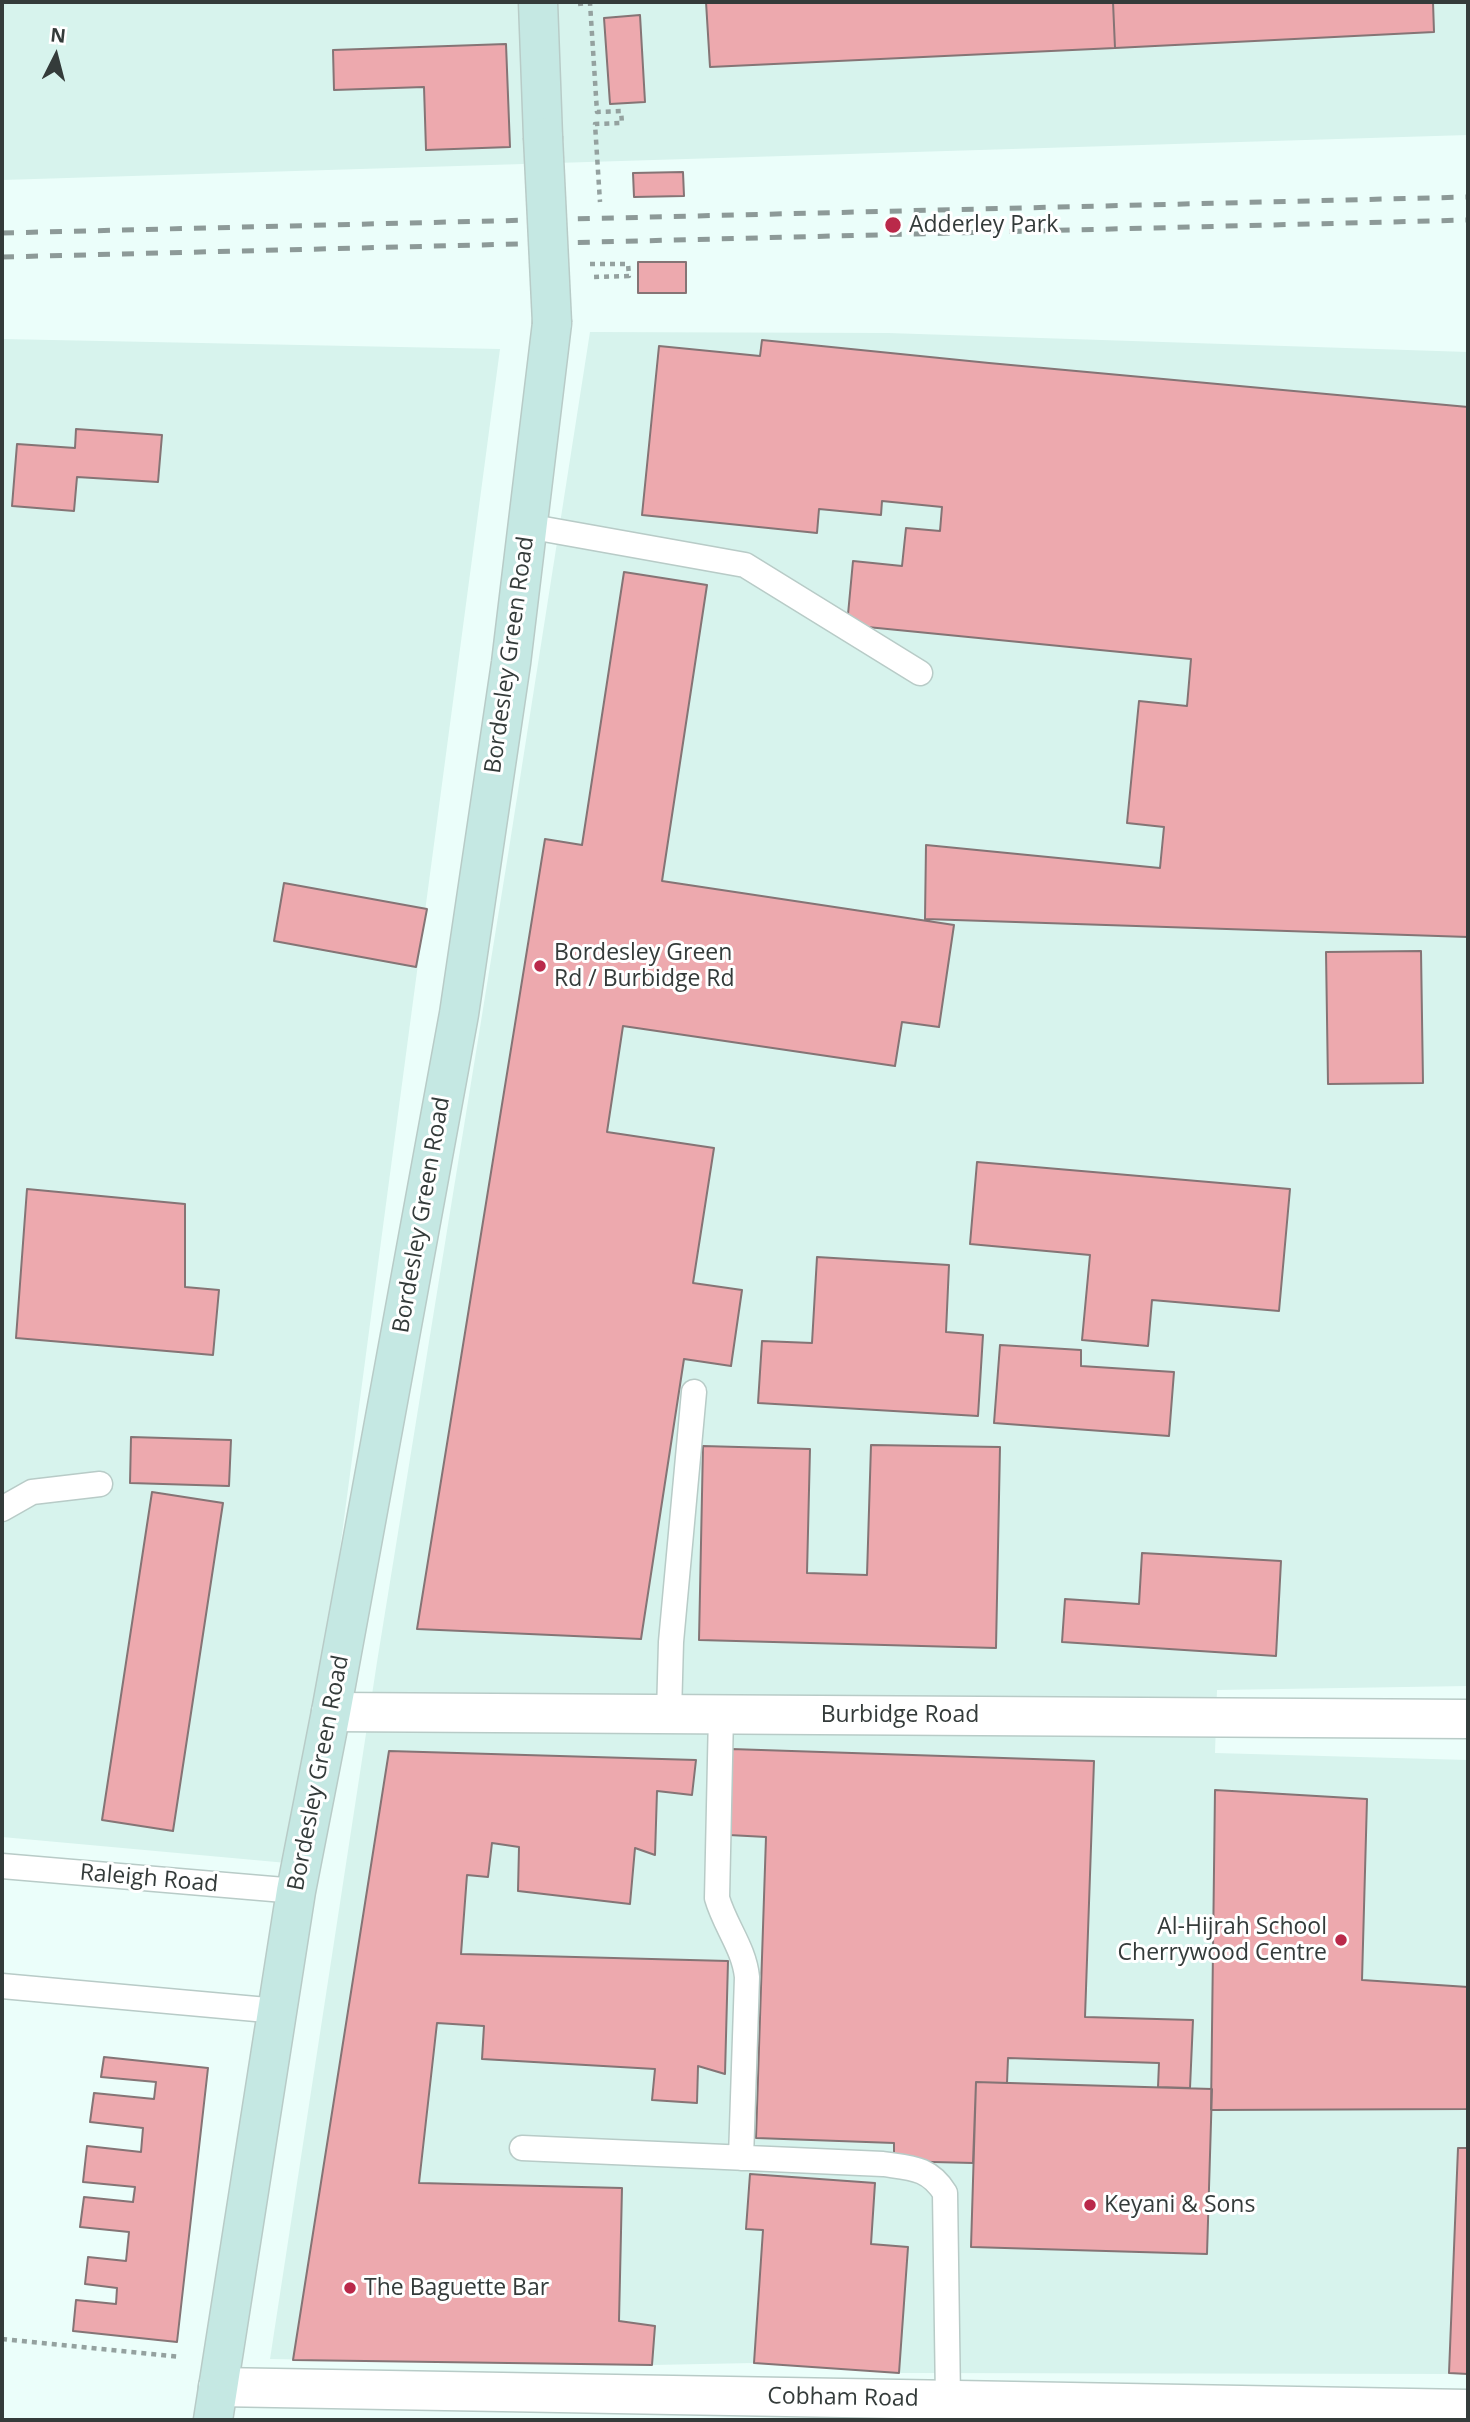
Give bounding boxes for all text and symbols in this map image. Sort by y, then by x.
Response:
north arrow [21,21,91,91]
text: N [49,21,67,49]
place label: Adderley Park [909,211,1058,239]
marker: Adderley Park [883,215,903,235]
street label: Bordesley Green Road [480,535,540,775]
place label: Bordesley Green Rd / Burbidge Rd [554,939,735,993]
marker: Bordesley Green Rd / Burbidge Rd [532,958,548,974]
street label: Bordesley Green Road [388,1095,456,1335]
street label: Bordesley Green Road [283,1653,355,1893]
street label: Burbidge Road [821,1701,979,1729]
street label: Raleigh Road [79,1859,219,1899]
place label: Al-Hijrah School Cherrywood Centre [1118,1913,1327,1967]
marker: Al-Hijrah School Cherrywood Centre [1333,1932,1349,1948]
place label: Keyani & Sons [1104,2191,1255,2219]
marker: Keyani & Sons [1082,2197,1098,2213]
place label: The Baguette Bar [364,2274,549,2302]
marker: The Baguette Bar [342,2280,358,2296]
street label: Cobham Road [767,2383,919,2413]

